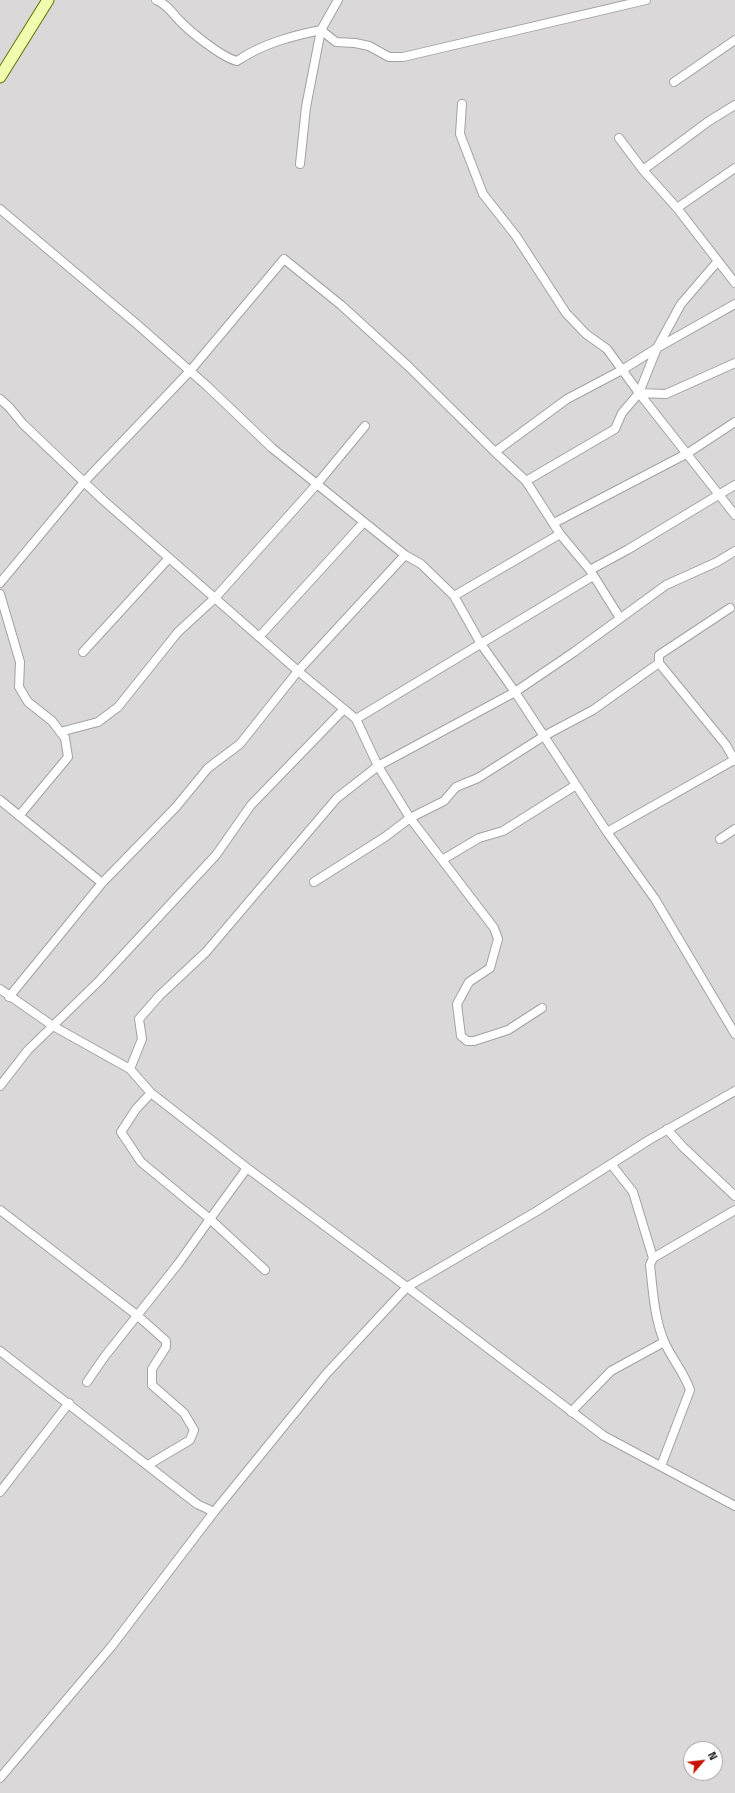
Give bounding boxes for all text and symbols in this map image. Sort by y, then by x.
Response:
north arrow [683,1741,723,1781]
text: N [704,1749,722,1763]

